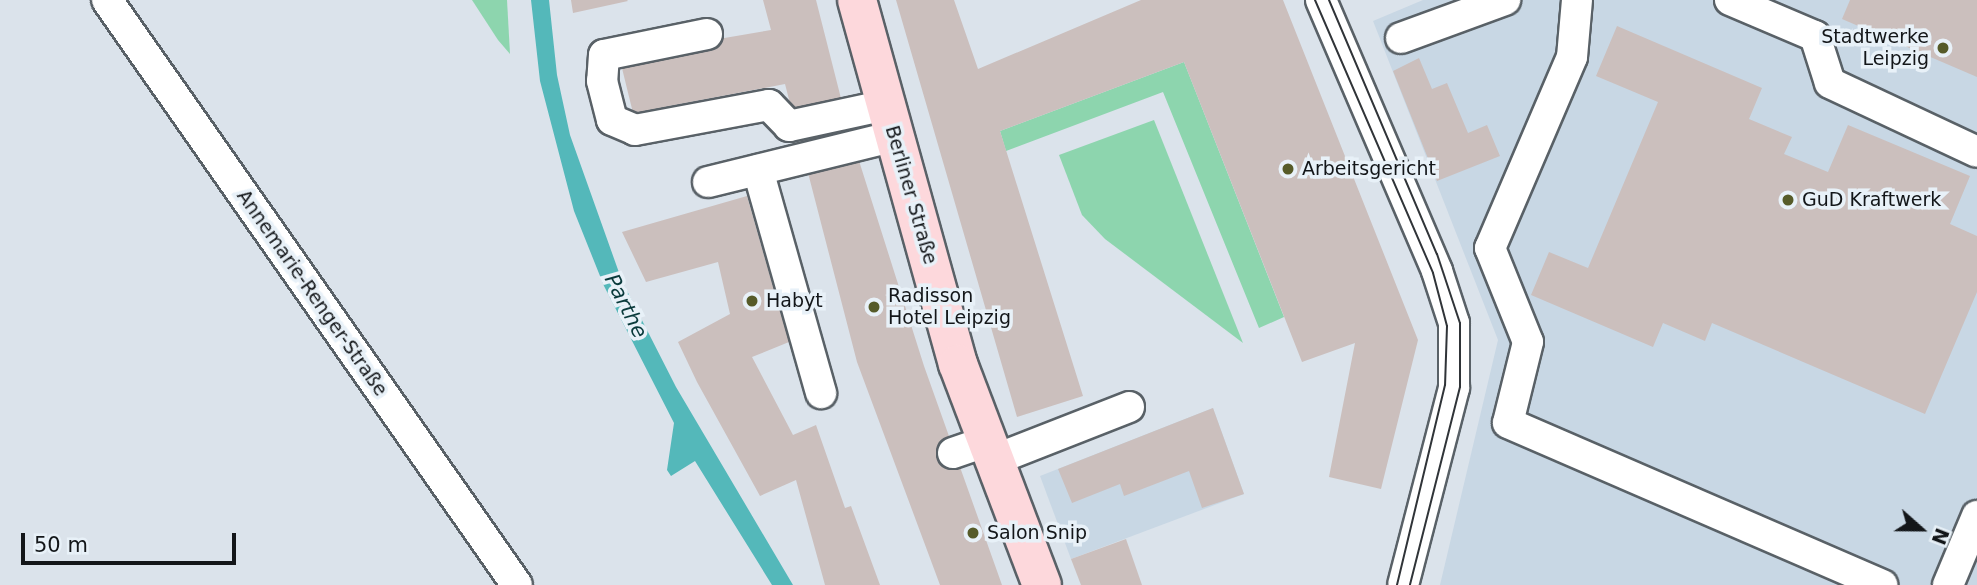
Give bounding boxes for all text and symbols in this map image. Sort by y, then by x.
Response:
place label: Stadtwerke Leipzig [1821,26,1929,70]
marker: Stadtwerke Leipzig [1935,40,1951,56]
street label: Berliner Straße [880,123,942,267]
place label: Arbeitsgericht [1302,158,1436,180]
marker: Arbeitsgericht [1280,161,1296,177]
street label: Annemarie-Renger-Straße [232,186,392,400]
place label: GuD Kraftwerk [1802,189,1941,211]
marker: GuD Kraftwerk [1780,192,1796,208]
water label: Parthe [599,270,653,342]
place label: Radisson Hotel Leipzig [888,285,1011,329]
place label: Habyt [766,290,823,312]
marker: Habyt [744,293,760,309]
marker: Radisson Hotel Leipzig [866,299,882,315]
north arrow [1886,494,1956,564]
scale bar [24,518,240,562]
place label: Salon Snip [987,522,1087,544]
marker: Salon Snip [965,525,981,541]
text: N [1927,525,1954,548]
text: 50 m [34,533,88,557]

